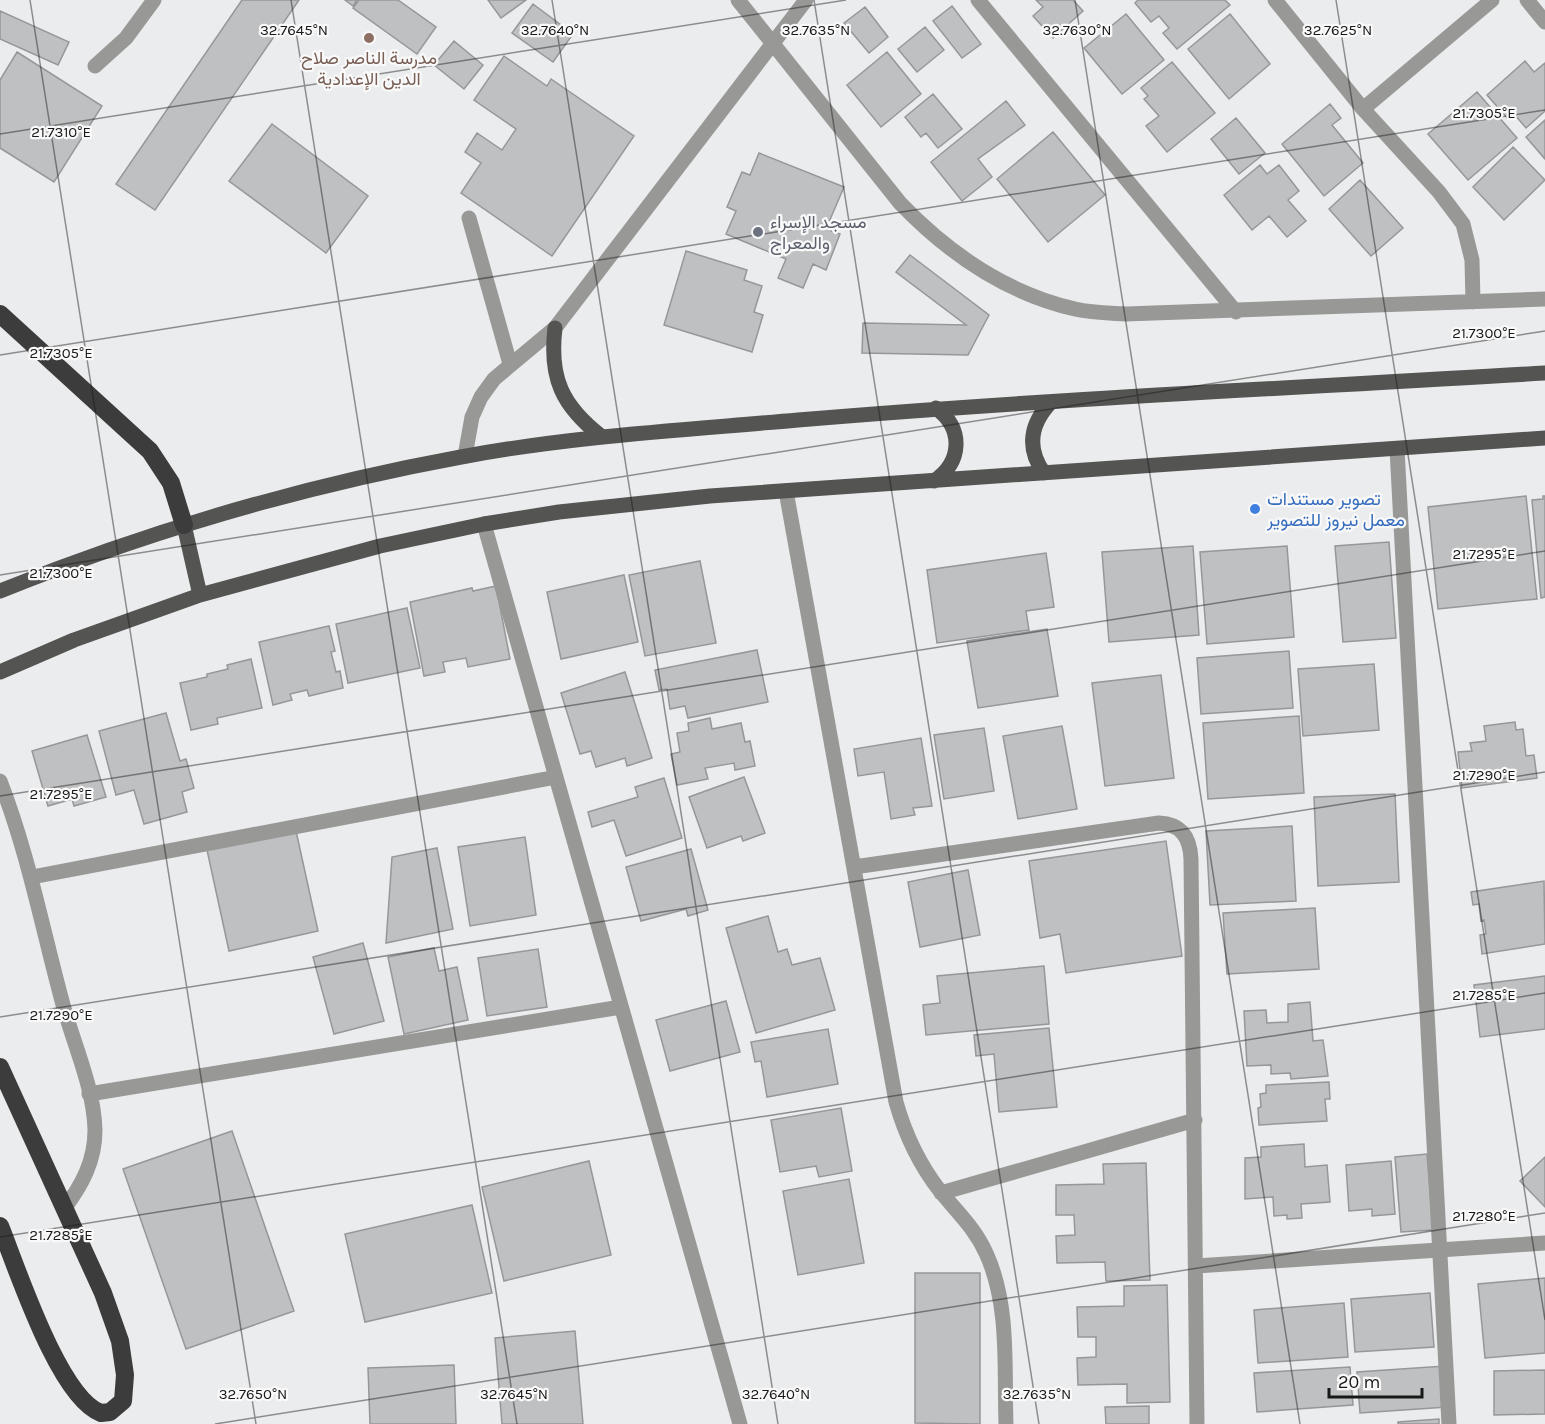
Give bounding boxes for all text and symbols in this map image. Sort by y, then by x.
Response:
text: 32.7645°N [260,21,328,39]
text: 32.7640°N [521,21,589,39]
text: 32.7635°N [782,21,850,39]
text: 32.7630°N [1043,21,1111,39]
text: 32.7625°N [1304,21,1372,39]
marker: مدرسة الناصر صلاح الدين الإعدادية [362,31,376,45]
place label: مدرسة الناصر صلاح الدين الإعدادية [301,47,437,91]
text: 21.7305°E [1452,104,1516,122]
text: 21.7310°E [31,123,91,141]
place label: مسجد الإسراء والمعراج [770,211,867,255]
marker: مسجد الإسراء والمعراج [751,225,765,239]
text: 21.7300°E [1452,324,1516,342]
text: 21.7305°E [29,344,93,362]
place label: تصوير مستندات معمل نيروز للتصوير [1266,488,1405,531]
marker: تصوير مستندات معمل نيروز للتصوير [1248,502,1262,516]
text: 21.7295°E [1453,545,1515,563]
text: 21.7300°E [29,564,93,582]
text: 21.7290°E [1452,766,1516,784]
text: 21.7295°E [30,785,92,803]
text: 21.7285°E [1452,986,1516,1004]
text: 21.7290°E [29,1006,93,1024]
text: 21.7280°E [1452,1207,1516,1225]
text: 21.7285°E [29,1226,93,1244]
scale bar [1329,1361,1422,1399]
text: 20 m [1338,1371,1380,1393]
text: 32.7650°N [219,1385,287,1403]
text: 32.7645°N [480,1385,548,1403]
text: 32.7640°N [742,1385,810,1403]
text: 32.7635°N [1003,1385,1071,1403]

